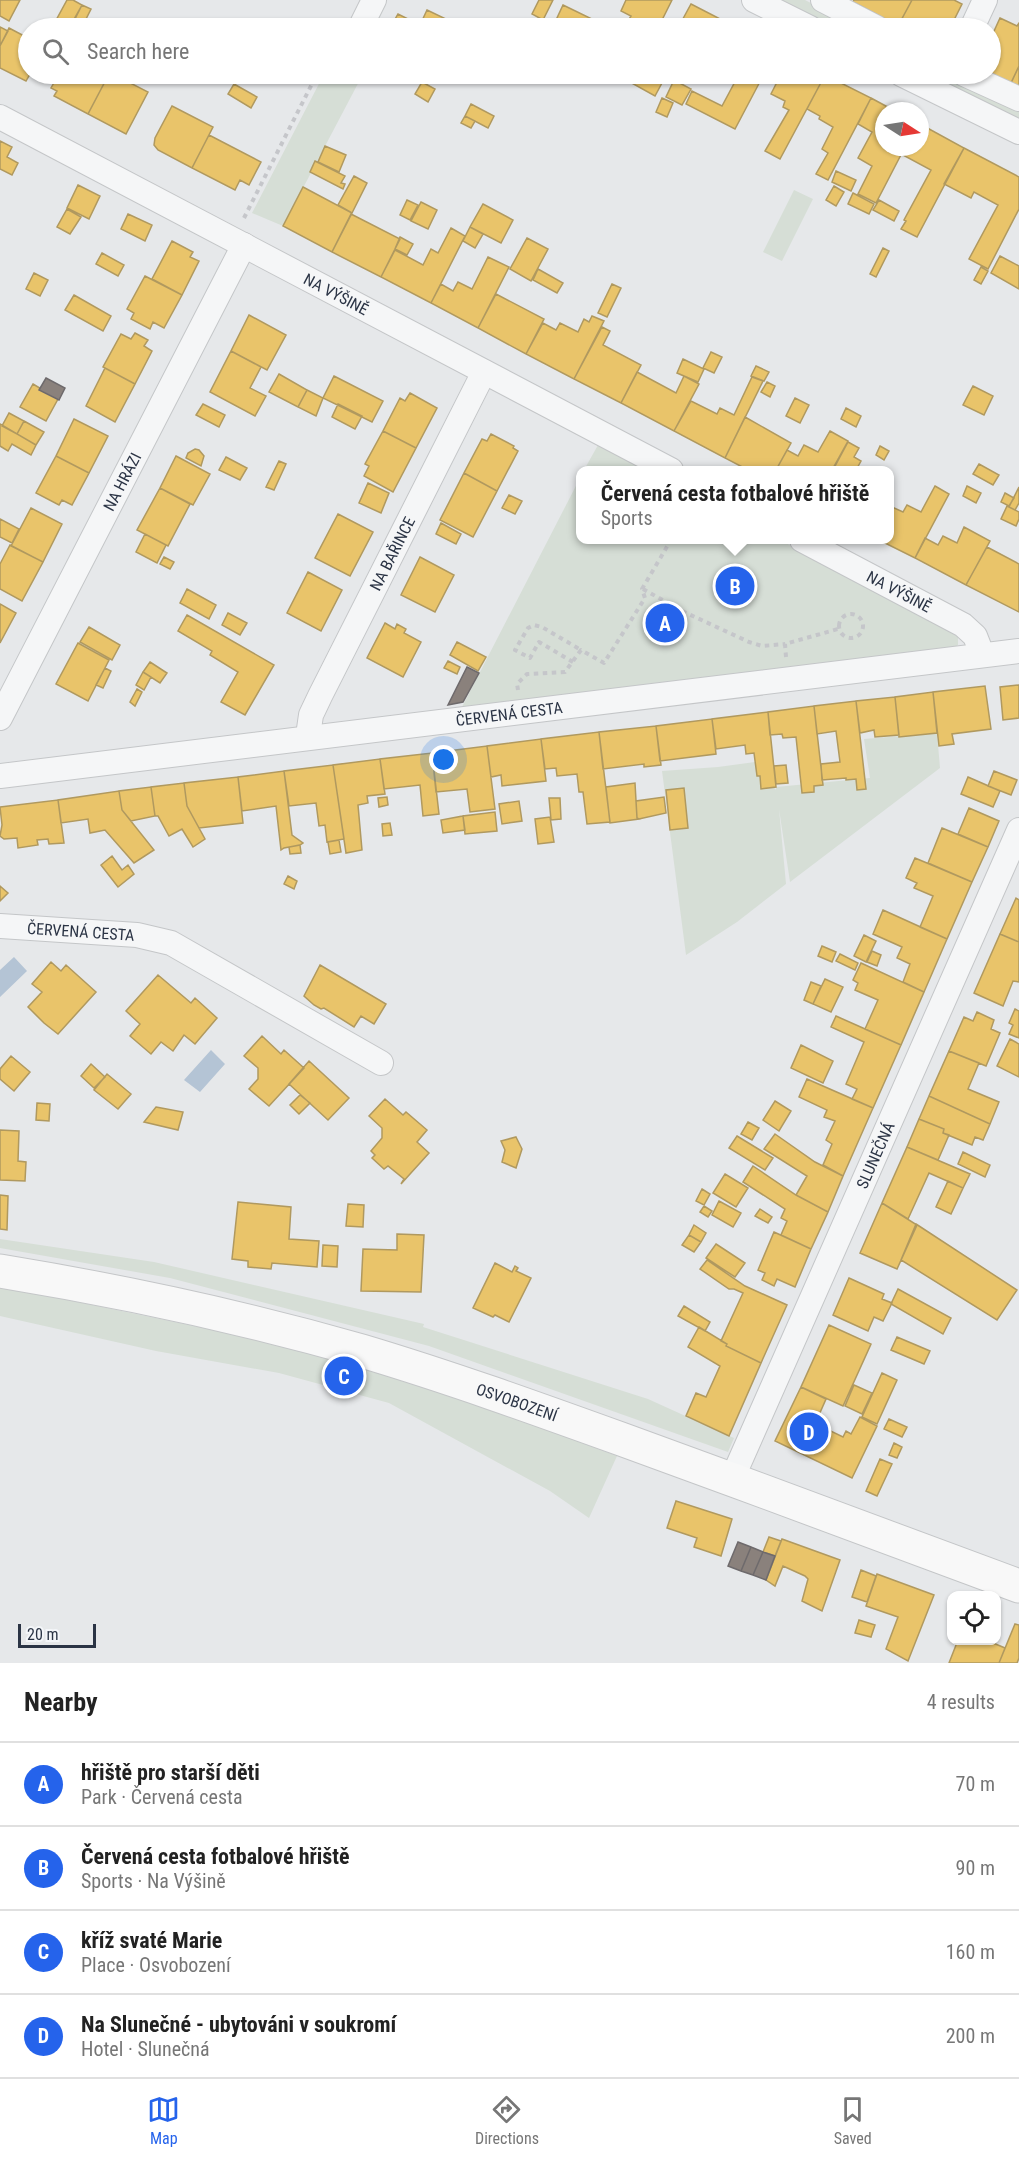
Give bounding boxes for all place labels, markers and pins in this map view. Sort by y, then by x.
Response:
pin: B [716,564,754,608]
pin: A [646,600,684,646]
pin: C [324,1354,364,1398]
pin: D [790,1410,828,1454]

